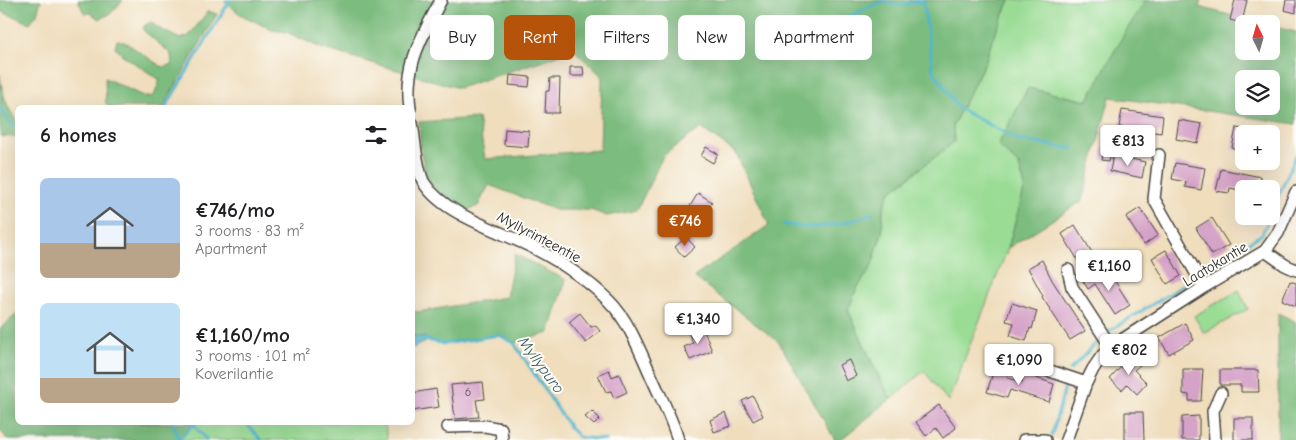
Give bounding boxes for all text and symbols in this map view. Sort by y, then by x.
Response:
chip: Buy [430,15,494,60]
chip: Rent [504,15,575,60]
chip: Filters [585,15,668,60]
chip: New [678,15,745,60]
chip: Apartment [755,15,872,60]
north arrow [1235,15,1280,60]
map controls [1235,15,1280,225]
button: layers [1235,70,1280,115]
icon: filters [362,121,390,149]
text: 6 homes [40,123,116,147]
pin: €813 [1098,124,1158,167]
button: + [1235,125,1280,170]
text: €813 [1111,132,1145,150]
button: − [1235,180,1280,225]
icon: home [80,198,140,258]
text: €746/mo [195,198,275,222]
pin: €746 [655,204,715,247]
street label: Myllyrinteentie [494,207,585,267]
text: €746 [669,212,701,230]
text: 3 rooms · 83 m² [195,222,304,240]
street label: Laatokantie [1179,237,1251,290]
text: Apartment [195,240,267,258]
pin: €1,160 [1068,250,1150,292]
text: €1,160 [1087,257,1131,275]
pin: €1,340 [657,302,739,345]
text: €1,340 [676,310,720,328]
icon: home [80,323,140,383]
text: €1,160/mo [195,323,290,347]
water label: Myllypuro [514,332,568,397]
pin: €802 [1099,334,1159,376]
text: €802 [1111,341,1147,359]
pin: €1,090 [978,344,1060,386]
text: 3 rooms · 101 m² [195,347,310,365]
text: €1,090 [995,351,1043,369]
text: Koverilantie [195,365,273,383]
house number: 6 [465,385,471,399]

